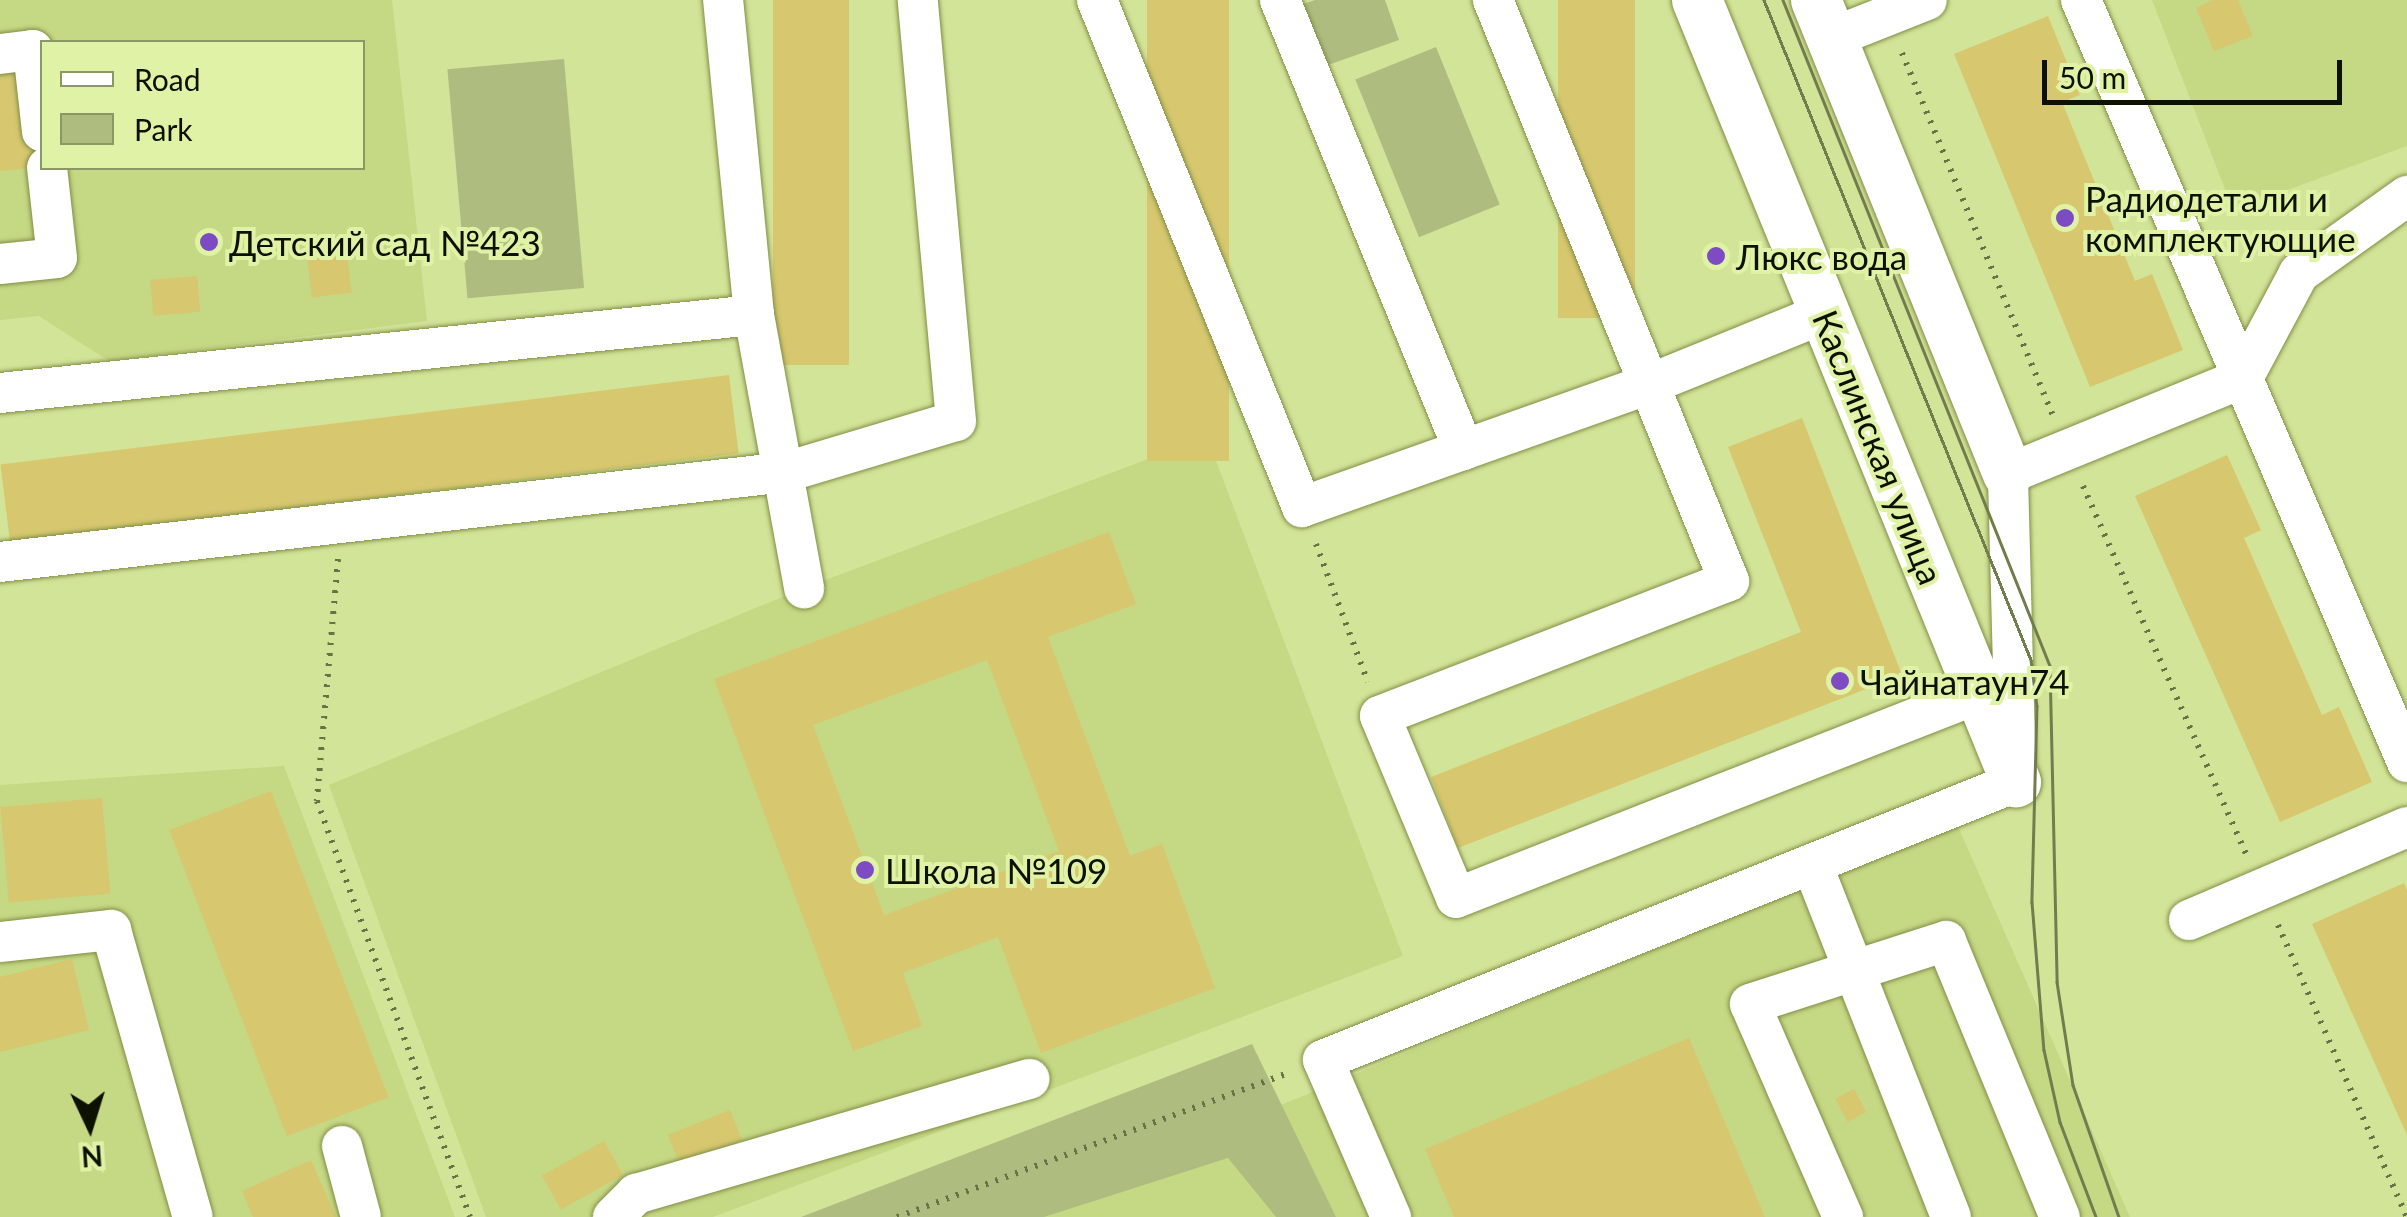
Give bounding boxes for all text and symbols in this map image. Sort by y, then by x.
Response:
legend [40,40,365,170]
scale bar [2047,40,2347,102]
text: 50 m [2059,59,2126,95]
text: Road [134,61,201,97]
text: Park [134,111,193,147]
place label: Радиодетали и комплектующие [2085,177,2356,259]
marker: Радиодетали и комплектующие [2054,207,2076,229]
place label: Детский сад №423 [229,221,541,263]
marker: Детский сад №423 [198,231,220,253]
place label: Люкс вода [1736,235,1907,277]
marker: Люкс вода [1705,245,1727,267]
street label: Каслинская улица [1805,304,1953,590]
place label: Чайнатаун74 [1860,660,2070,702]
marker: Чайнатаун74 [1829,670,1851,692]
place label: Школа №109 [885,849,1107,891]
marker: Школа №109 [854,859,876,881]
north arrow [40,1077,140,1177]
text: N [80,1139,104,1175]

